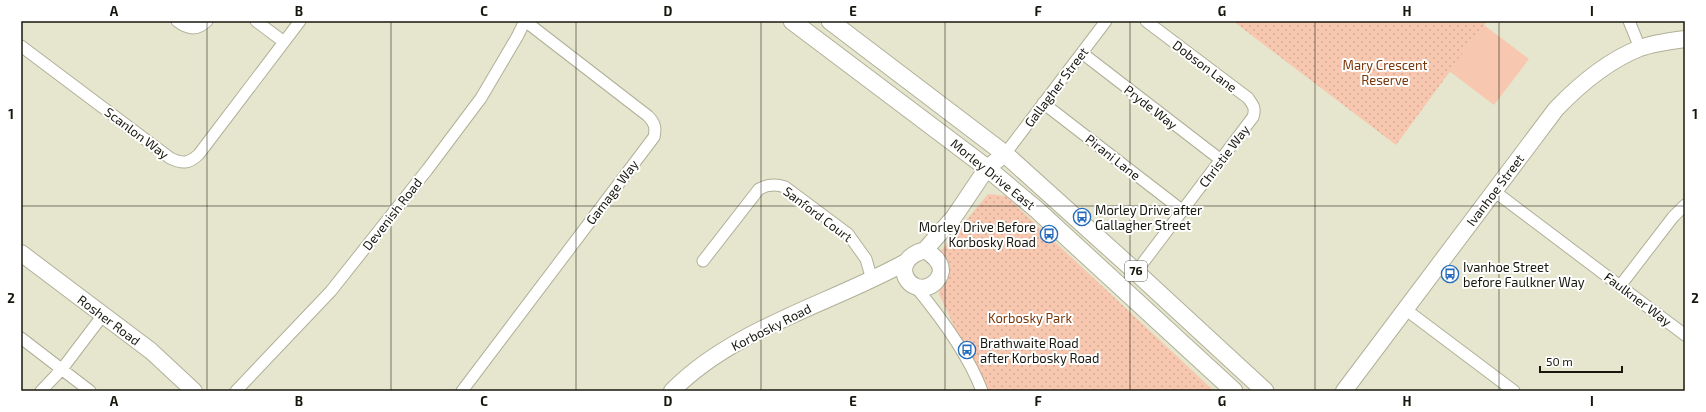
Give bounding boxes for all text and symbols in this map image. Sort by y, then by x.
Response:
text: A [110,3,119,19]
text: B [295,3,303,19]
text: C [480,3,488,19]
text: D [664,3,673,19]
text: E [849,3,857,19]
text: F [1034,3,1042,19]
text: G [1218,3,1226,19]
text: H [1403,3,1412,19]
text: I [1590,3,1594,19]
street label: Dobson Lane [1170,37,1240,95]
street label: Gallagher Street [1021,44,1091,130]
park label: Mary Crescent Reserve [1342,57,1428,88]
street label: Pryde Way [1121,81,1181,133]
street label: Scanlon Way [102,104,172,162]
text: 1 [8,106,14,122]
text: 1 [1692,106,1698,122]
street label: Christie Way [1195,122,1253,190]
street label: Pirani Lane [1082,131,1144,183]
street label: Morley Drive East [948,135,1038,213]
street label: Ivanhoe Street [1463,151,1527,229]
street label: Gamage Way [582,156,642,228]
street label: Devenish Road [359,175,425,253]
street label: Sanford Court [780,183,856,245]
place label: Morley Drive after Gallagher Street [1095,202,1202,233]
bus stop icon: Morley Drive after Gallagher Street [1072,207,1092,227]
place label: Morley Drive Before Korbosky Road [919,219,1036,250]
bus stop icon: Morley Drive Before Korbosky Road [1039,224,1059,244]
place label: Ivanhoe Street before Faulkner Way [1463,259,1585,290]
road number: 76 [1125,261,1147,281]
bus stop icon: Ivanhoe Street before Faulkner Way [1440,264,1460,284]
street label: Faulkner Way [1601,269,1675,330]
text: 2 [7,290,15,306]
text: 2 [1691,290,1699,306]
street label: Rosher Road [75,291,143,349]
street label: Korbosky Road [728,300,814,354]
park label: Korbosky Park [988,310,1072,326]
place label: Brathwaite Road after Korbosky Road [980,335,1099,366]
bus stop icon: Brathwaite Road after Korbosky Road [957,340,977,360]
scale bar [1540,348,1622,374]
text: 50 m [1546,354,1573,368]
text: A [110,393,119,409]
text: B [295,393,303,409]
text: C [480,393,488,409]
text: D [664,393,673,409]
text: E [849,393,857,409]
text: F [1034,393,1042,409]
text: G [1218,393,1226,409]
text: H [1403,393,1412,409]
text: I [1590,393,1594,409]

